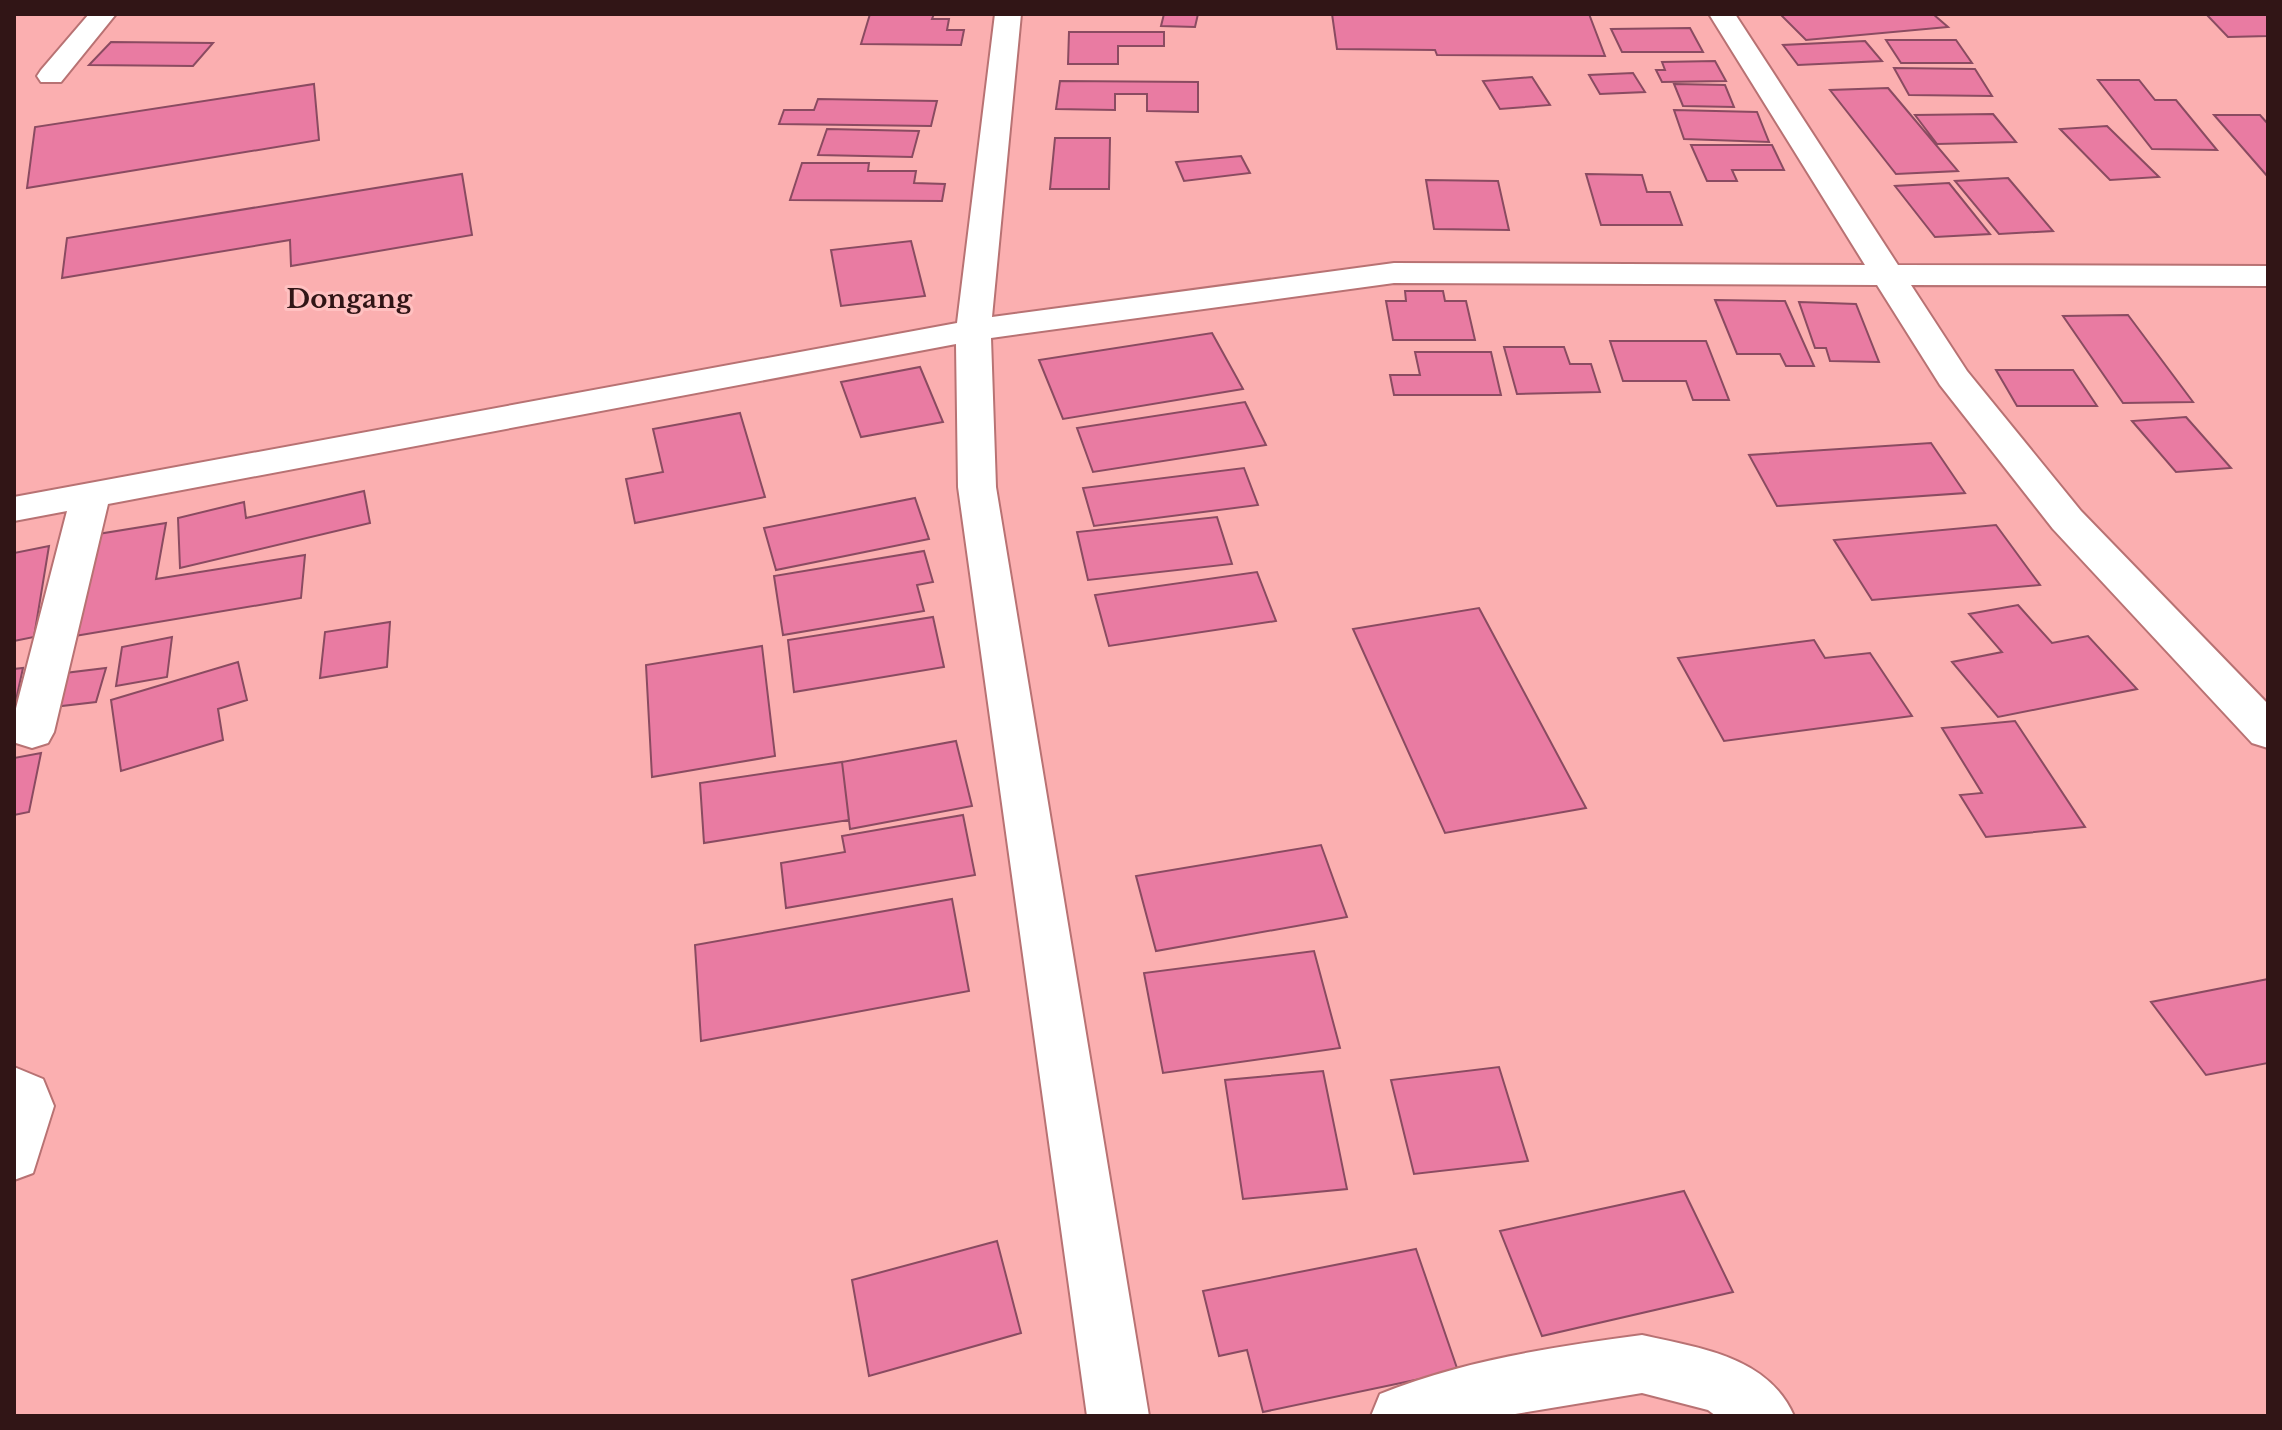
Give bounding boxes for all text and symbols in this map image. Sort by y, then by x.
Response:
district label: Dongang [286,283,413,315]

